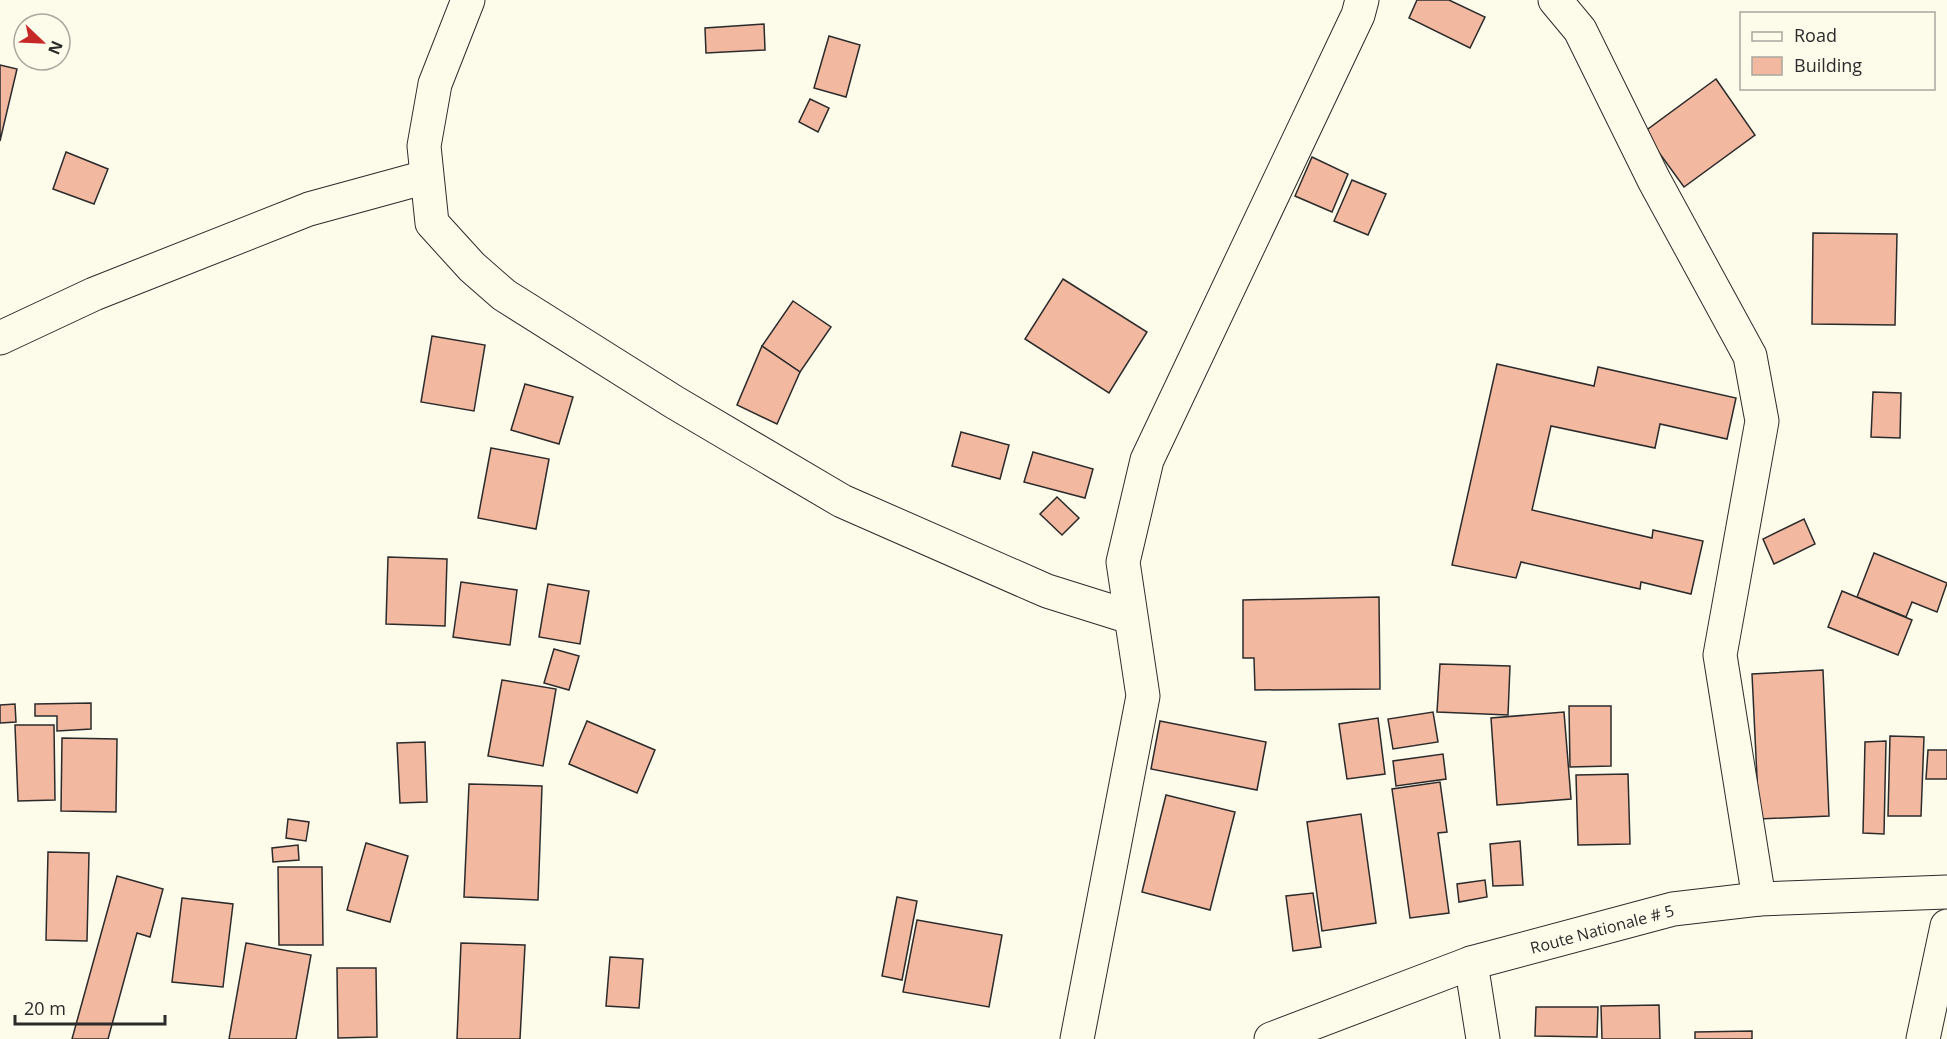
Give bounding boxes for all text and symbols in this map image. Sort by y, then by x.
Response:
north arrow [12,12,72,72]
legend [1740,12,1935,90]
text: Road [1794,23,1837,47]
text: N [43,38,68,58]
text: Building [1794,53,1862,77]
street label: Route Nationale # 5 [1528,899,1676,959]
scale bar [15,988,165,1026]
text: 20 m [24,996,66,1020]

